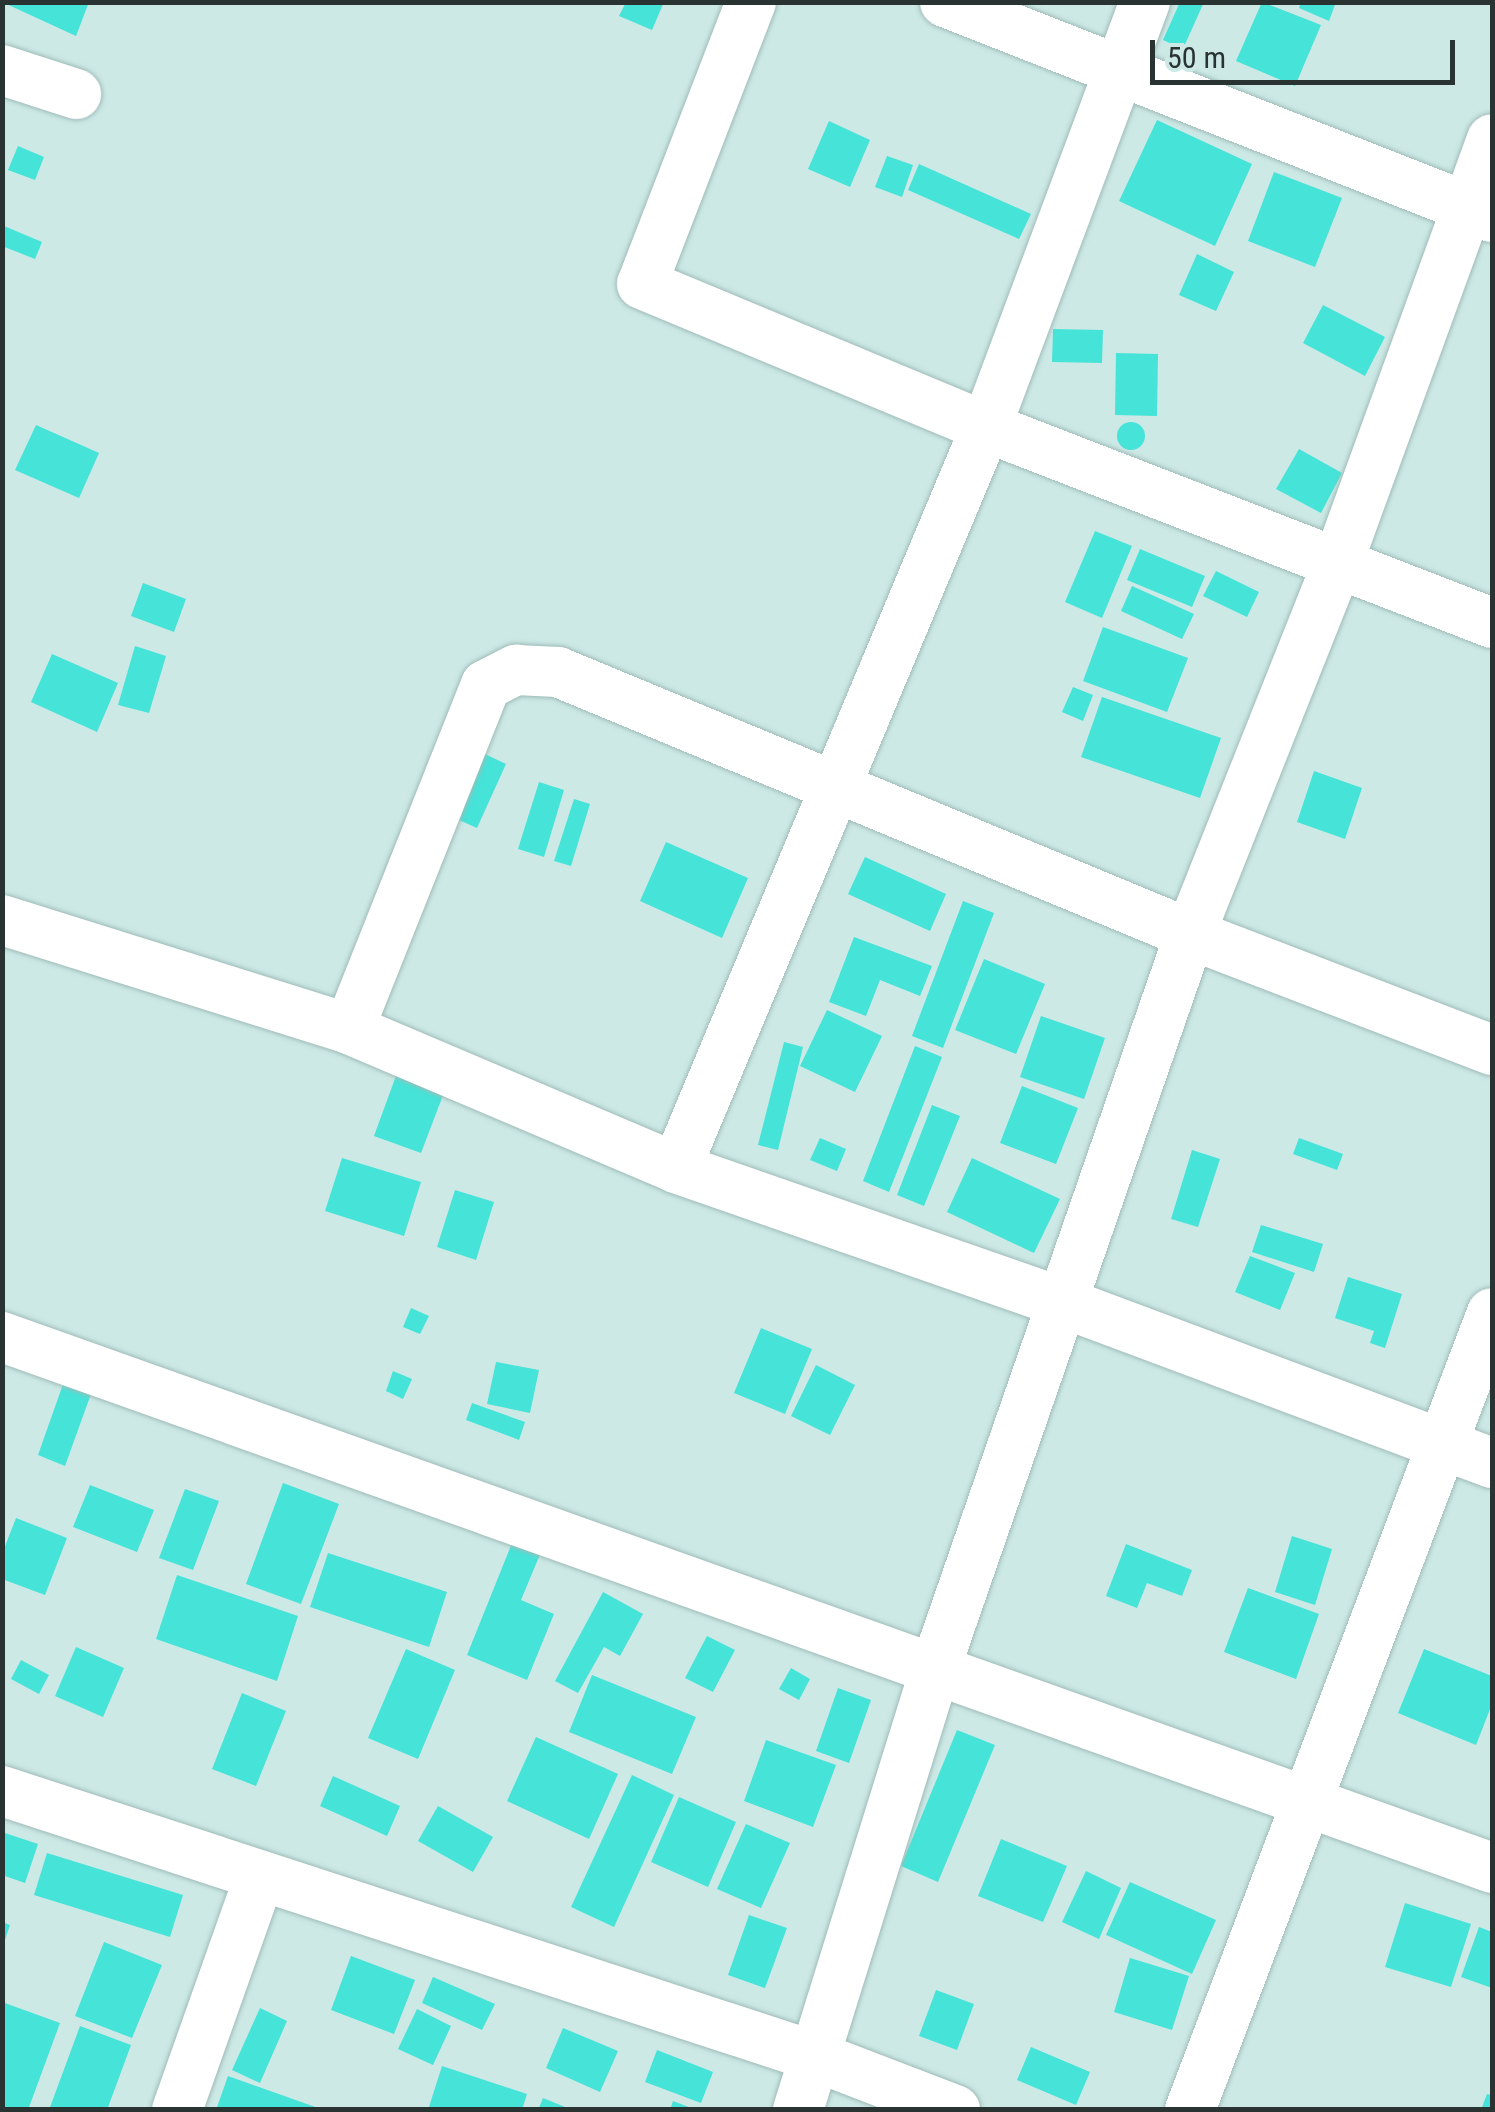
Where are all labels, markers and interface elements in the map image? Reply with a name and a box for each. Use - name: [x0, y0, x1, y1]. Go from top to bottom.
- scale bar: [1155, 20, 1460, 82]
- text: 50 m: [1167, 40, 1226, 75]

